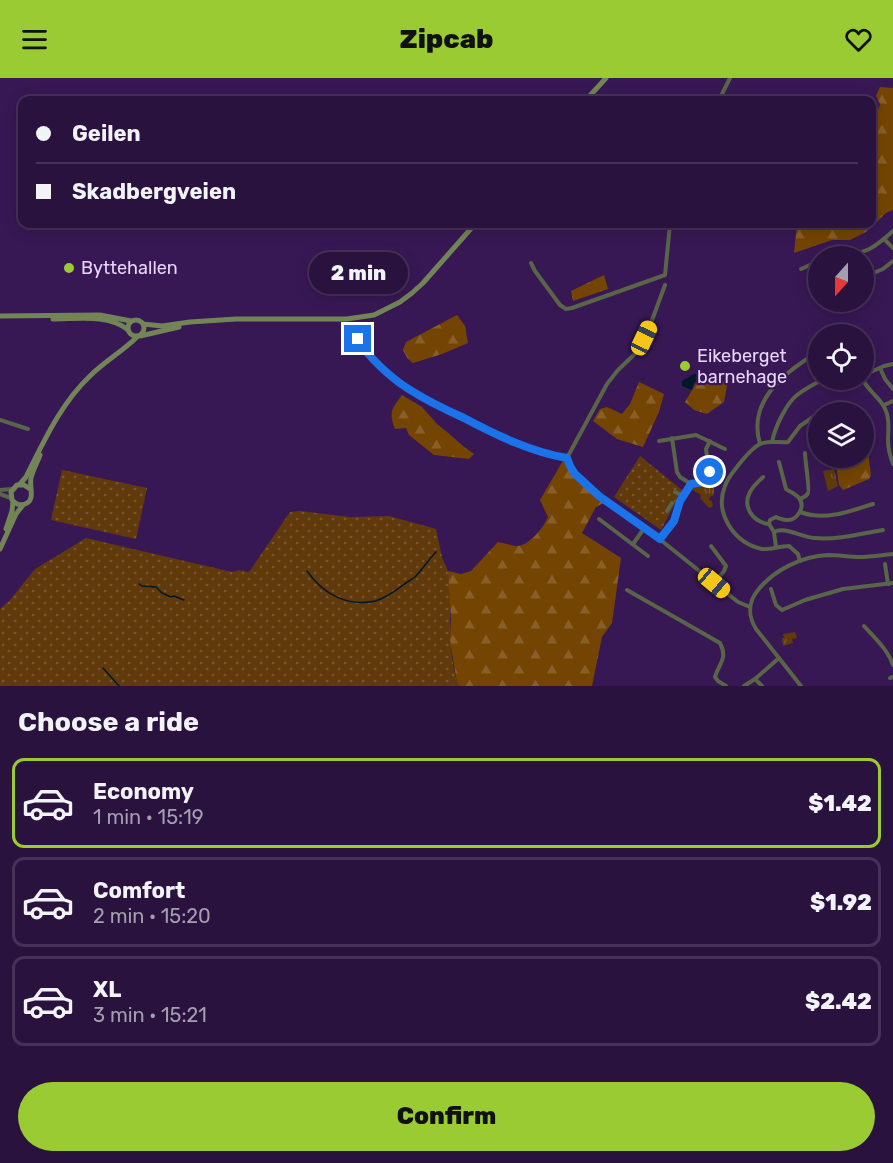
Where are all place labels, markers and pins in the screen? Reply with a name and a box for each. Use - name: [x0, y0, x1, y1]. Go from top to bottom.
- place label: Byttehallen: [81, 257, 178, 279]
- marker: Byttehallen: [62, 261, 76, 275]
- place label: Eikeberget barnehage: [697, 345, 787, 388]
- marker: Eikeberget barnehage: [678, 359, 692, 373]

